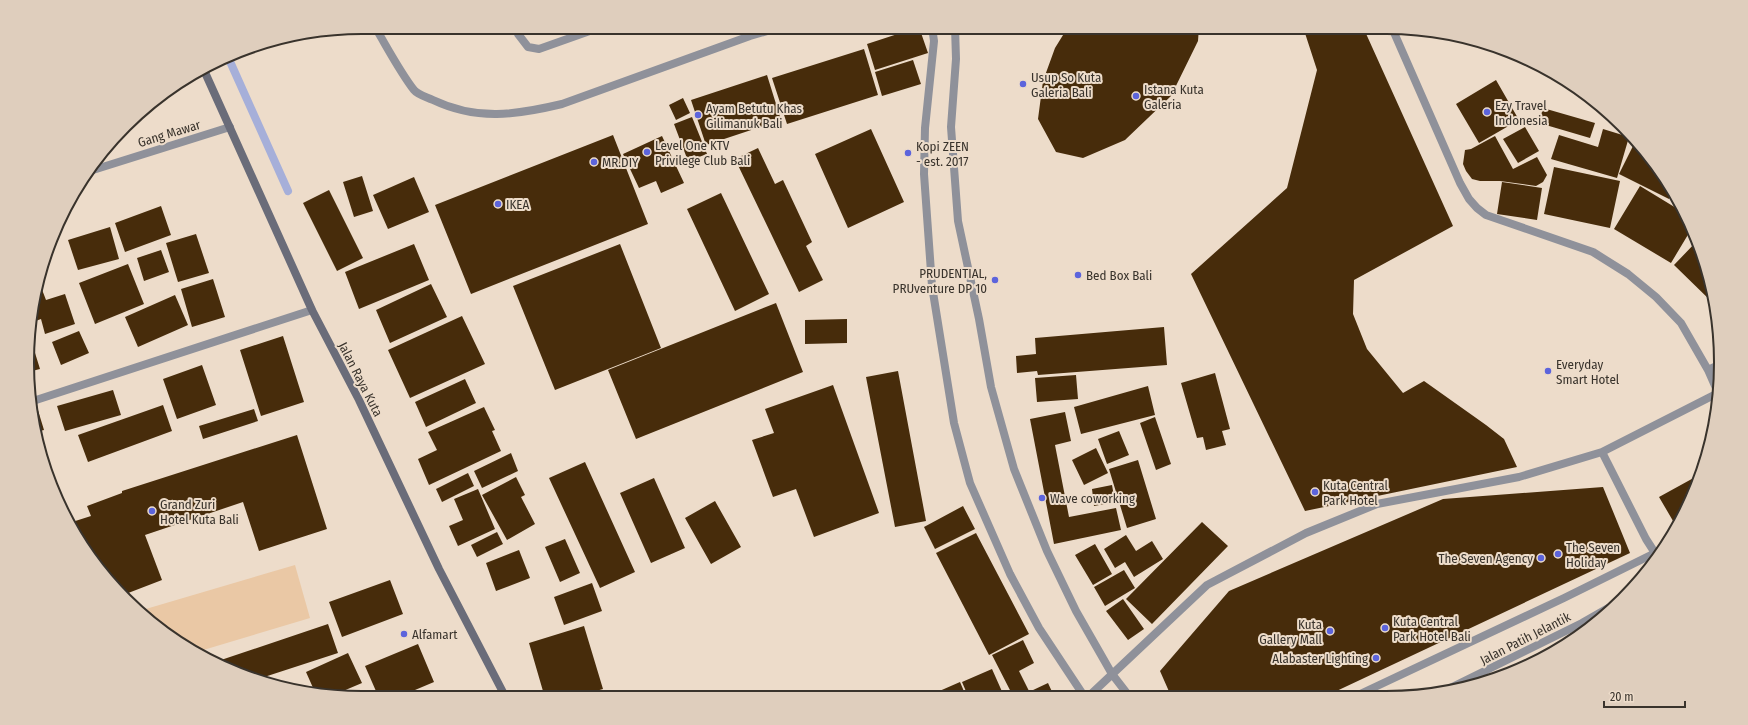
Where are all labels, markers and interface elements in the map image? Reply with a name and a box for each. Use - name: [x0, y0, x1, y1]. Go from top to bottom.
- place label: Usup So Kuta Galeria Bali: [1031, 70, 1101, 100]
- marker: Usup So Kuta Galeria Bali: [1018, 79, 1028, 89]
- place label: Istana Kuta Galeria: [1144, 82, 1204, 112]
- marker: Istana Kuta Galeria: [1131, 91, 1141, 101]
- place label: Ezy Travel Indonesia: [1495, 98, 1548, 128]
- place label: Ayam Betutu Khas Gilimanuk Bali: [706, 101, 803, 131]
- marker: Ezy Travel Indonesia: [1482, 107, 1492, 117]
- marker: Ayam Betutu Khas Gilimanuk Bali: [693, 110, 703, 120]
- street label: Gang Mawar: [136, 117, 203, 150]
- place label: Level One KTV Privilege Club Bali: [655, 138, 750, 168]
- place label: Kopi ZEEN - est. 2017: [916, 139, 969, 169]
- marker: Level One KTV Privilege Club Bali: [642, 147, 652, 157]
- marker: Kopi ZEEN - est. 2017: [903, 148, 913, 158]
- place label: MR.DIY: [602, 155, 639, 170]
- marker: MR.DIY: [589, 157, 599, 167]
- place label: IKEA: [506, 197, 529, 212]
- marker: IKEA: [493, 199, 503, 209]
- place label: PRUDENTIAL, PRUventure DP 10: [893, 266, 987, 296]
- place label: Bed Box Bali: [1086, 268, 1152, 283]
- marker: Bed Box Bali: [1073, 270, 1083, 280]
- marker: PRUDENTIAL, PRUventure DP 10: [990, 275, 1000, 285]
- street label: Jalan Raya Kuta: [335, 339, 386, 419]
- place label: Everyday Smart Hotel: [1556, 357, 1620, 387]
- marker: Everyday Smart Hotel: [1543, 366, 1553, 376]
- place label: Kuta Central Park Hotel: [1323, 478, 1388, 508]
- marker: Kuta Central Park Hotel: [1310, 487, 1320, 497]
- place label: Wave coworking: [1050, 491, 1136, 506]
- marker: Wave coworking: [1037, 493, 1047, 503]
- place label: Grand Zuri Hotel Kuta Bali: [160, 497, 239, 527]
- marker: Grand Zuri Hotel Kuta Bali: [147, 506, 157, 516]
- place label: The Seven Holiday: [1566, 540, 1620, 570]
- marker: The Seven Holiday: [1553, 549, 1563, 559]
- place label: The Seven Agency: [1438, 551, 1533, 566]
- marker: The Seven Agency: [1536, 553, 1546, 563]
- street label: Jalan Patih Jelantik: [1477, 609, 1574, 668]
- place label: Kuta Central Park Hotel Bali: [1393, 614, 1471, 644]
- place label: Kuta Gallery Mall: [1259, 617, 1323, 647]
- marker: Kuta Central Park Hotel Bali: [1380, 623, 1390, 633]
- marker: Kuta Gallery Mall: [1325, 626, 1335, 636]
- place label: Alfamart: [412, 627, 458, 642]
- marker: Alfamart: [399, 629, 409, 639]
- place label: Alabaster Lighting: [1272, 651, 1369, 666]
- marker: Alabaster Lighting: [1371, 653, 1381, 663]
- scale bar: [1604, 683, 1685, 709]
- text: 20 m: [1610, 690, 1634, 704]

